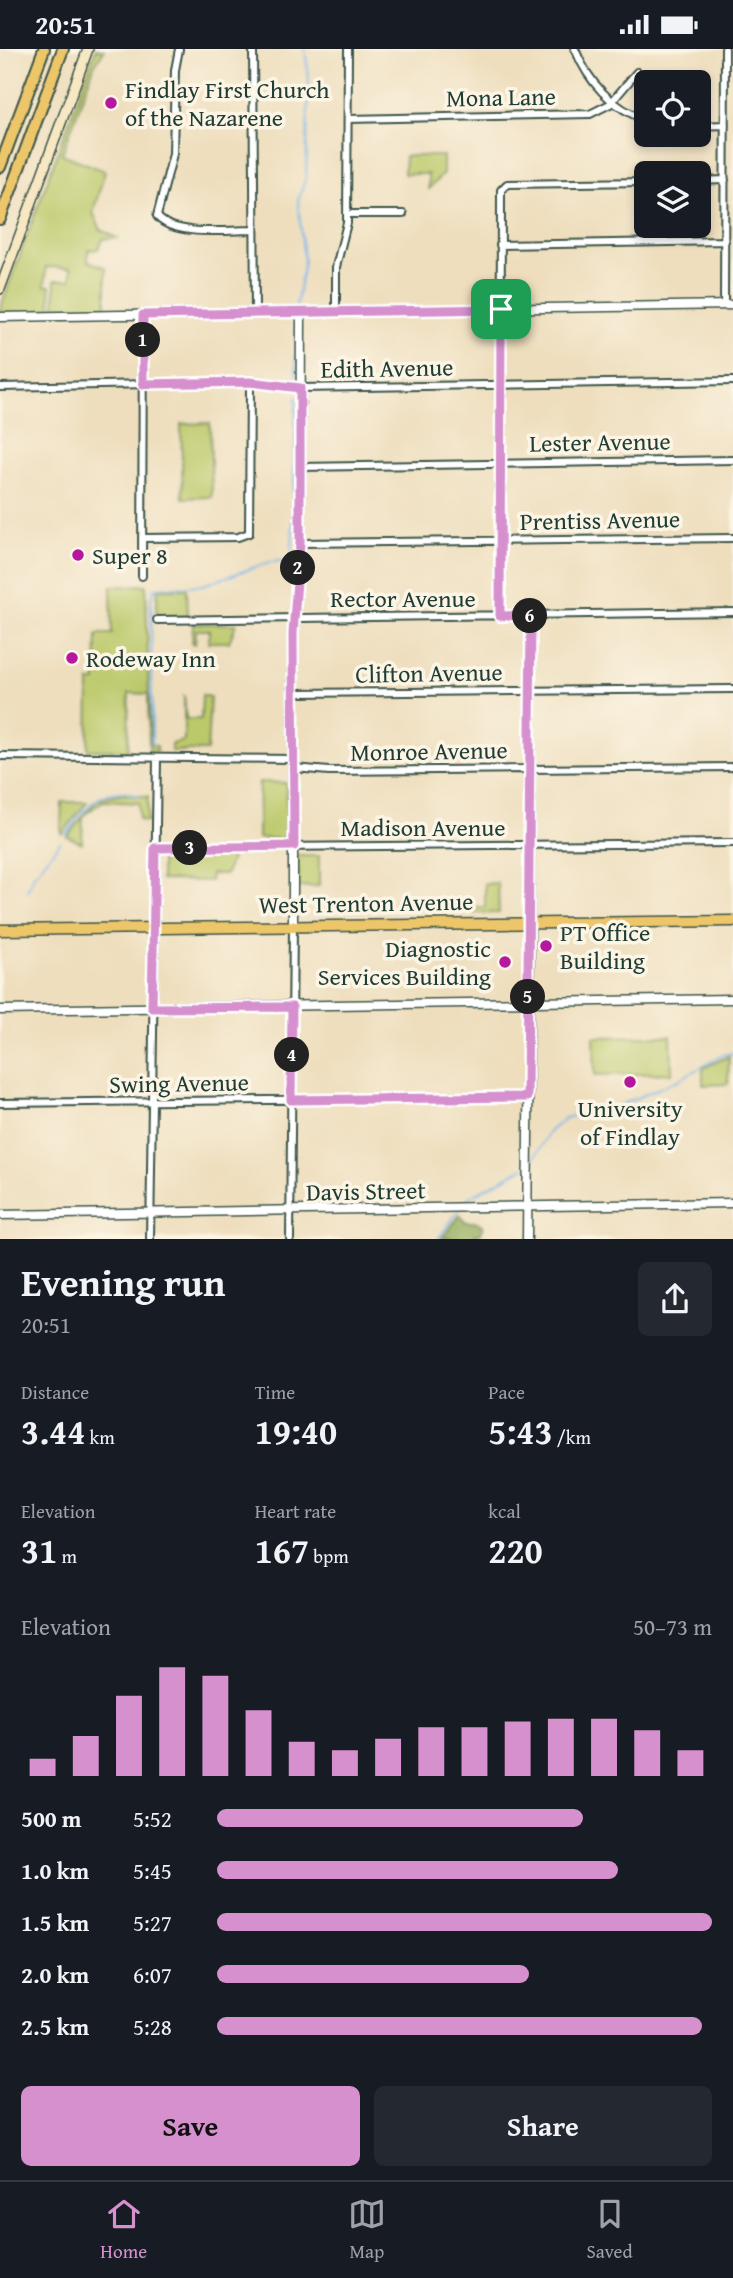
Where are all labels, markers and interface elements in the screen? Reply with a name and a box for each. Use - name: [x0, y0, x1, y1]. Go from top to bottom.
- text: 20:51: [35, 5, 96, 44]
- map controls: [634, 70, 711, 238]
- button: locate: [634, 70, 711, 147]
- place label: Findlay First Church of the Nazarene: [125, 72, 330, 135]
- street label: Mona Lane: [446, 79, 556, 115]
- marker: Findlay First Church of the Nazarene: [103, 95, 119, 111]
- button: layers: [634, 161, 711, 238]
- pin: [471, 279, 531, 339]
- icon: arrive: [482, 290, 520, 328]
- pin: 1: [125, 323, 160, 357]
- text: 1: [138, 325, 147, 353]
- street label: Edith Avenue: [320, 349, 454, 387]
- street label: Lester Avenue: [529, 423, 671, 461]
- street label: Prentiss Avenue: [519, 501, 681, 539]
- place label: Super 8: [92, 538, 168, 573]
- marker: Super 8: [70, 547, 86, 563]
- pin: 2: [280, 551, 316, 585]
- text: 2: [293, 553, 302, 581]
- street label: Rector Avenue: [330, 581, 476, 616]
- pin: 6: [512, 599, 548, 633]
- text: 6: [525, 601, 534, 629]
- place label: Rodeway Inn: [86, 641, 216, 676]
- marker: Rodeway Inn: [64, 650, 80, 666]
- street label: Clifton Avenue: [355, 654, 503, 692]
- street label: Monroe Avenue: [350, 732, 508, 770]
- street label: Madison Avenue: [341, 810, 505, 845]
- pin: 3: [172, 831, 208, 865]
- text: 3: [185, 833, 194, 861]
- street label: West Trenton Avenue: [258, 884, 474, 922]
- place label: PT Office Building: [560, 915, 650, 978]
- place label: Diagnostic Services Building: [318, 931, 491, 994]
- marker: PT Office Building: [538, 938, 554, 954]
- marker: Diagnostic Services Building: [497, 954, 513, 970]
- pin: 5: [510, 979, 546, 1014]
- text: 5: [523, 982, 532, 1010]
- pin: 4: [274, 1037, 310, 1073]
- text: 4: [287, 1040, 296, 1068]
- street label: Swing Avenue: [109, 1064, 249, 1102]
- marker: University of Findlay: [622, 1074, 638, 1090]
- place label: University of Findlay: [577, 1091, 683, 1154]
- street label: Davis Street: [306, 1172, 427, 1210]
- text: Evening run: [21, 1254, 225, 1310]
- button: share: [638, 1262, 712, 1336]
- text: 20:51: [21, 1308, 71, 1341]
- text: Distance: [21, 1378, 89, 1406]
- text: Time: [255, 1378, 295, 1406]
- text: Pace: [488, 1378, 525, 1406]
- text: 3.44: [21, 1406, 85, 1457]
- text: 19:40: [255, 1406, 337, 1457]
- text: 5:43: [488, 1406, 553, 1457]
- text: km: [85, 1423, 115, 1451]
- text: /km: [553, 1423, 591, 1451]
- text: Elevation: [21, 1497, 95, 1525]
- text: Heart rate: [255, 1497, 336, 1525]
- text: kcal: [488, 1497, 521, 1525]
- text: 31: [21, 1525, 57, 1576]
- text: 167: [255, 1525, 309, 1576]
- text: 220: [488, 1525, 543, 1576]
- text: m: [57, 1542, 77, 1570]
- text: bpm: [309, 1542, 349, 1570]
- text: Elevation: [21, 1610, 111, 1643]
- text: 50–73 m: [633, 1610, 712, 1643]
- text: 500 m: [21, 1802, 82, 1835]
- text: 5:52: [133, 1802, 172, 1835]
- text: 1.0 km: [21, 1854, 89, 1887]
- text: 5:45: [133, 1854, 172, 1887]
- text: 1.5 km: [21, 1906, 89, 1939]
- text: 5:27: [133, 1906, 172, 1939]
- text: 2.0 km: [21, 1958, 89, 1991]
- text: 6:07: [133, 1958, 172, 1991]
- text: 2.5 km: [21, 2010, 89, 2043]
- text: 5:28: [133, 2010, 172, 2043]
- button: Save: [21, 2086, 360, 2166]
- button: Share: [374, 2086, 712, 2166]
- tab: Home: [100, 2195, 147, 2265]
- tab: Map: [348, 2195, 386, 2265]
- tab: Saved: [587, 2195, 633, 2265]

